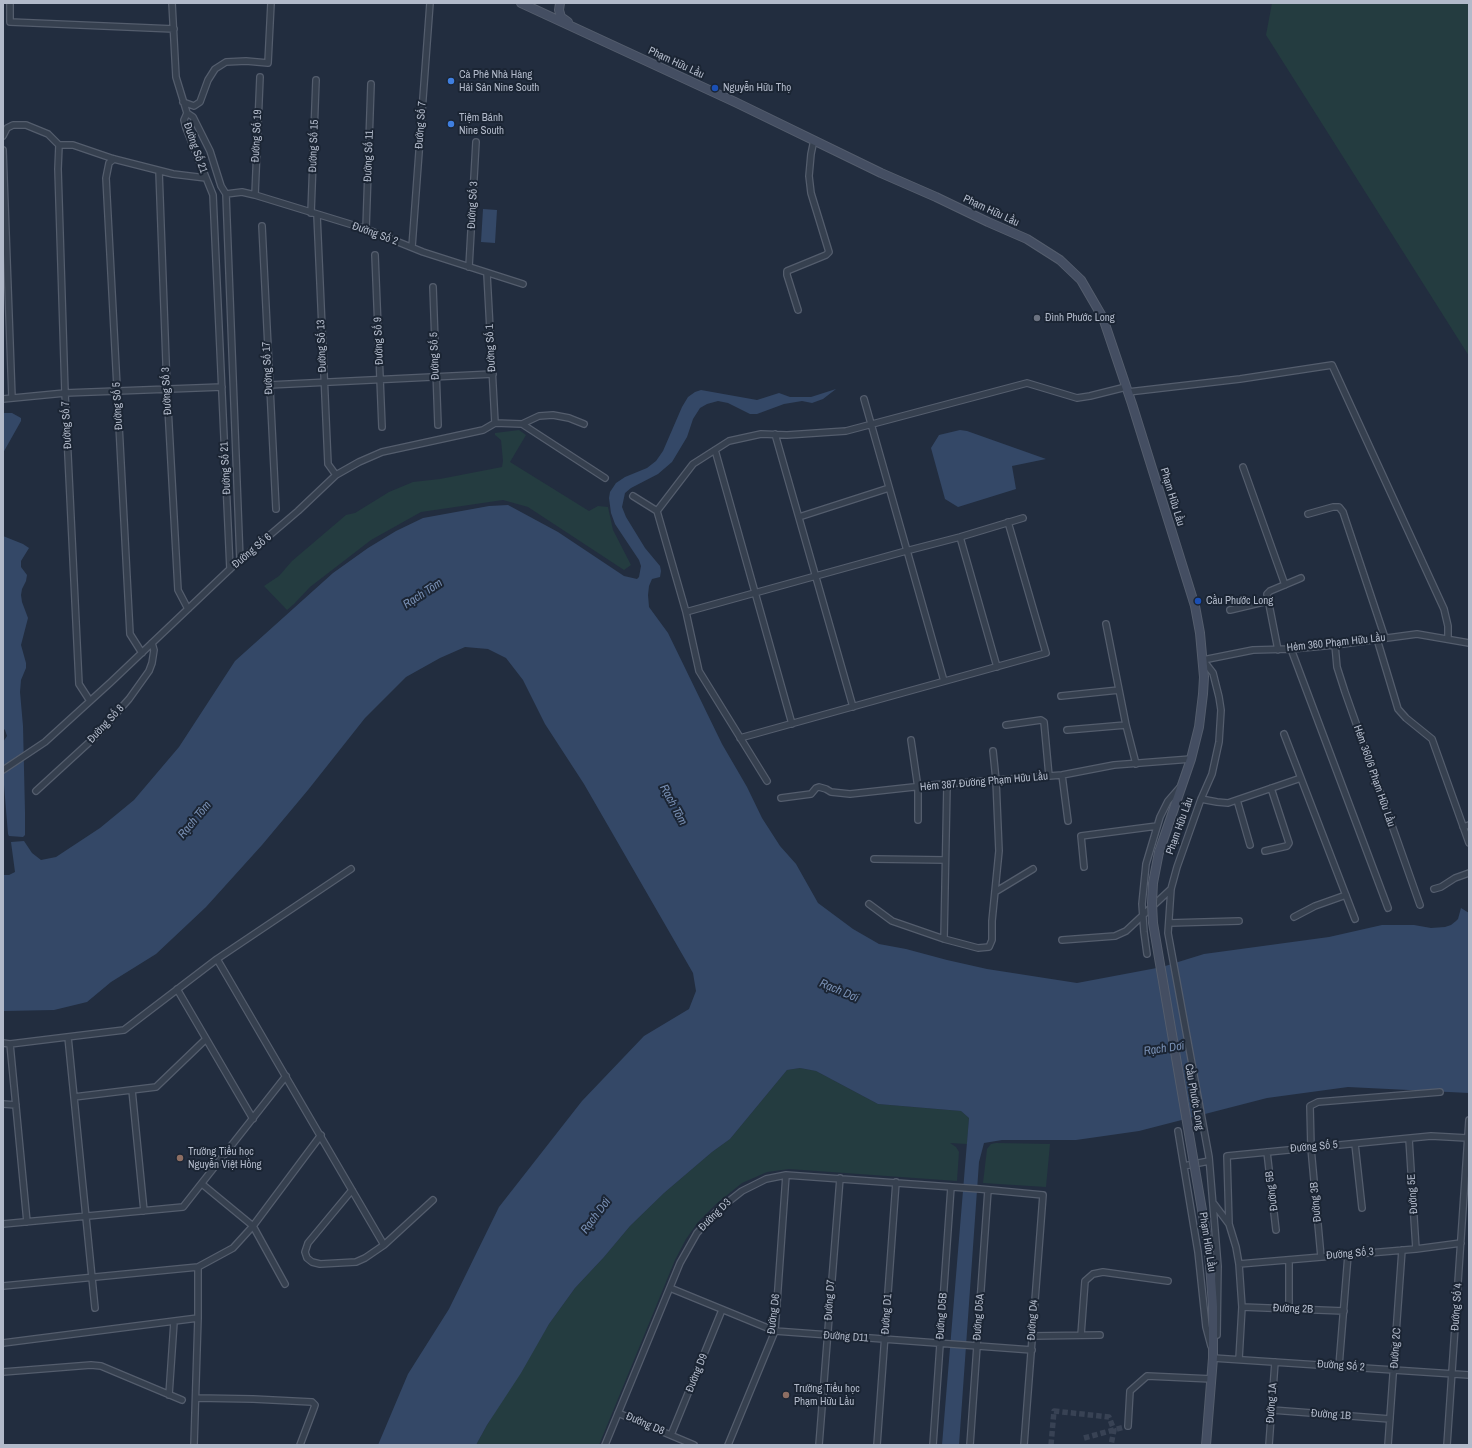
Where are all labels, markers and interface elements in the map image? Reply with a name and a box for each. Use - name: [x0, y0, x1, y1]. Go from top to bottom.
- street label: Phạm Hữu Lầu: [646, 44, 706, 82]
- place label: Cà Phê Nhà Hàng Hải Sản Nine South: [459, 68, 539, 94]
- marker: Cà Phê Nhà Hàng Hải Sản Nine South: [446, 76, 456, 86]
- place label: Nguyễn Hữu Thọ: [723, 81, 791, 95]
- marker: Nguyễn Hữu Thọ: [710, 83, 720, 93]
- street label: Đường Số 7: [413, 101, 429, 149]
- street label: Đường Số 19: [249, 109, 265, 163]
- place label: Tiệm Bánh Nine South: [459, 111, 504, 137]
- street label: Đường Số 15: [306, 119, 322, 173]
- marker: Tiệm Bánh Nine South: [446, 119, 456, 129]
- street label: Đường Số 21: [180, 121, 210, 175]
- street label: Đường Số 11: [361, 130, 377, 182]
- street label: Đường Số 3: [465, 181, 481, 229]
- street label: Phạm Hữu Lầu: [961, 192, 1021, 230]
- street label: Đường Số 2: [350, 220, 400, 248]
- place label: Đình Phước Long: [1045, 311, 1115, 325]
- marker: Đình Phước Long: [1032, 313, 1042, 323]
- street label: Đường Số 9: [372, 317, 386, 365]
- street label: Đường Số 13: [314, 319, 330, 373]
- street label: Đường Số 1: [483, 324, 499, 372]
- street label: Đường Số 5: [428, 332, 442, 380]
- street label: Đường Số 17: [260, 341, 276, 395]
- street label: Đường Số 3: [159, 367, 175, 415]
- street label: Đường Số 5: [110, 382, 126, 430]
- street label: Đường Số 7: [59, 401, 75, 449]
- street label: Đường Số 21: [218, 441, 234, 495]
- street label: Phạm Hữu Lầu: [1157, 466, 1187, 528]
- street label: Đường Số 6: [230, 531, 274, 571]
- water label: Rạch Tôm: [401, 576, 445, 612]
- place label: Cầu Phước Long: [1206, 594, 1273, 608]
- marker: Cầu Phước Long: [1193, 596, 1203, 606]
- street label: Hẻm 360 Phạm Hữu Lầu: [1286, 631, 1386, 655]
- street label: Đường Số 8: [85, 702, 127, 746]
- street label: Hẻm 360/6 Phạm Hữu Lầu: [1350, 723, 1398, 829]
- street label: Hẻm 387 Đường Phạm Hữu Lầu: [919, 770, 1049, 794]
- water label: Rạch Tôm: [656, 782, 690, 828]
- street label: Phạm Hữu Lầu: [1164, 795, 1196, 857]
- water label: Rạch Tôm: [175, 798, 215, 842]
- water label: Rạch Dơi: [817, 976, 861, 1006]
- water label: Rạch Dơi: [1143, 1039, 1185, 1059]
- street label: Cầu Phước Long: [1182, 1063, 1206, 1131]
- street label: Đường Số 5: [1290, 1138, 1338, 1156]
- place label: Trường Tiểu học Nguyễn Việt Hồng: [188, 1145, 262, 1171]
- marker: Trường Tiểu học Nguyễn Việt Hồng: [175, 1153, 185, 1163]
- street label: Đường 5B: [1263, 1170, 1281, 1212]
- street label: Đường 5E: [1405, 1174, 1421, 1214]
- street label: Đường 3B: [1308, 1181, 1324, 1223]
- water label: Rạch Dơi: [578, 1195, 614, 1237]
- street label: Đường D3: [696, 1196, 734, 1234]
- street label: Phạm Hữu Lầu: [1196, 1211, 1218, 1273]
- street label: Đường Số 3: [1326, 1245, 1374, 1263]
- street label: Đường D7: [822, 1279, 838, 1321]
- street label: Đường Số 4: [1449, 1283, 1465, 1331]
- street label: Đường D5B: [934, 1292, 950, 1340]
- street label: Đường D6: [765, 1293, 783, 1335]
- street label: Đường D1: [879, 1293, 895, 1335]
- street label: Đường D5A: [971, 1293, 987, 1341]
- street label: Đường D4: [1025, 1299, 1041, 1341]
- street label: Đường 2B: [1273, 1302, 1313, 1316]
- street label: Đường 2C: [1388, 1327, 1404, 1369]
- street label: Đường D11: [823, 1329, 869, 1345]
- street label: Đường D9: [683, 1352, 711, 1394]
- street label: Đường Số 2: [1317, 1358, 1365, 1374]
- place label: Trường Tiểu học Phạm Hữu Lầu: [794, 1382, 860, 1408]
- street label: Đường 1A: [1264, 1383, 1280, 1423]
- marker: Trường Tiểu học Phạm Hữu Lầu: [781, 1390, 791, 1400]
- street label: Đường 1B: [1311, 1407, 1351, 1423]
- street label: Đường D8: [624, 1410, 666, 1438]

